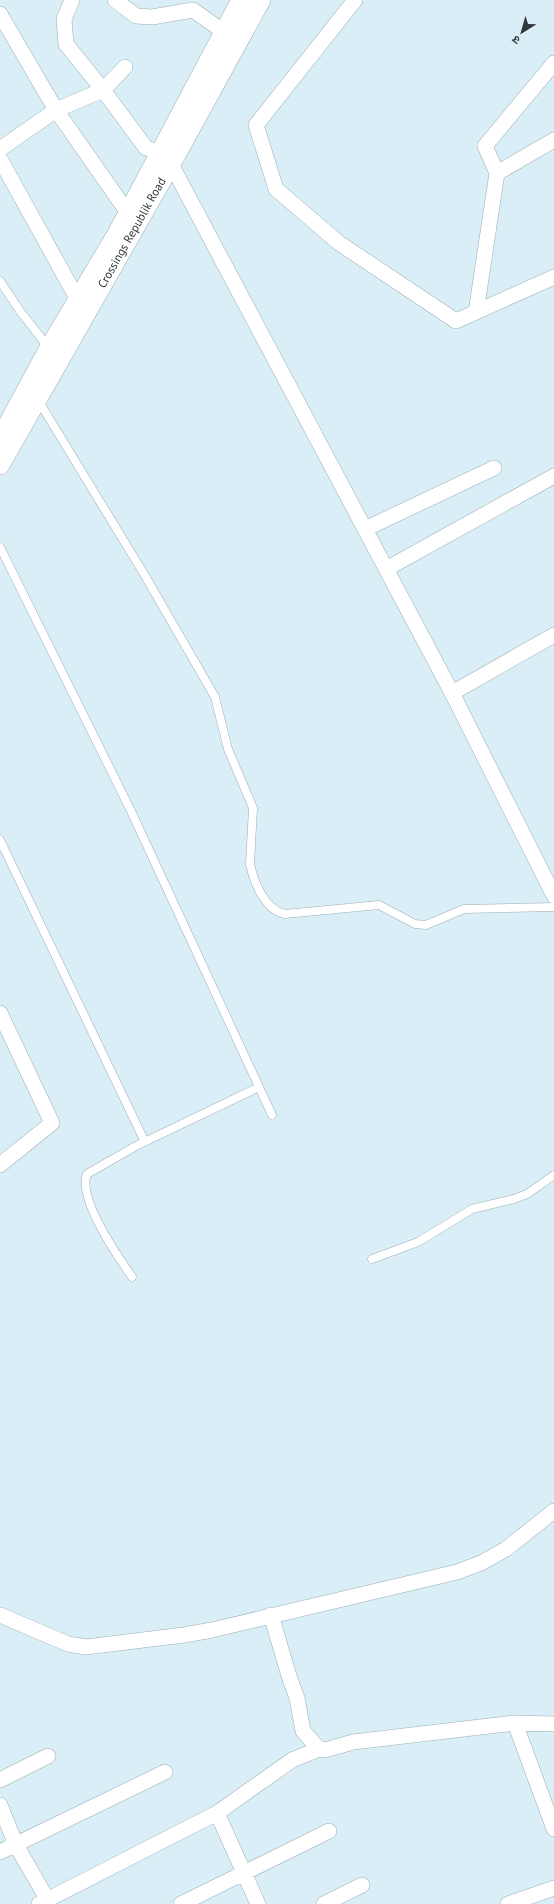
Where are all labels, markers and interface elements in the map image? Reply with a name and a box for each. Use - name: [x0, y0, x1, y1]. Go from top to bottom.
- north arrow: [502, 12, 542, 52]
- text: उ: [509, 32, 523, 48]
- street label: Crossings Republik Road: [94, 175, 169, 291]

